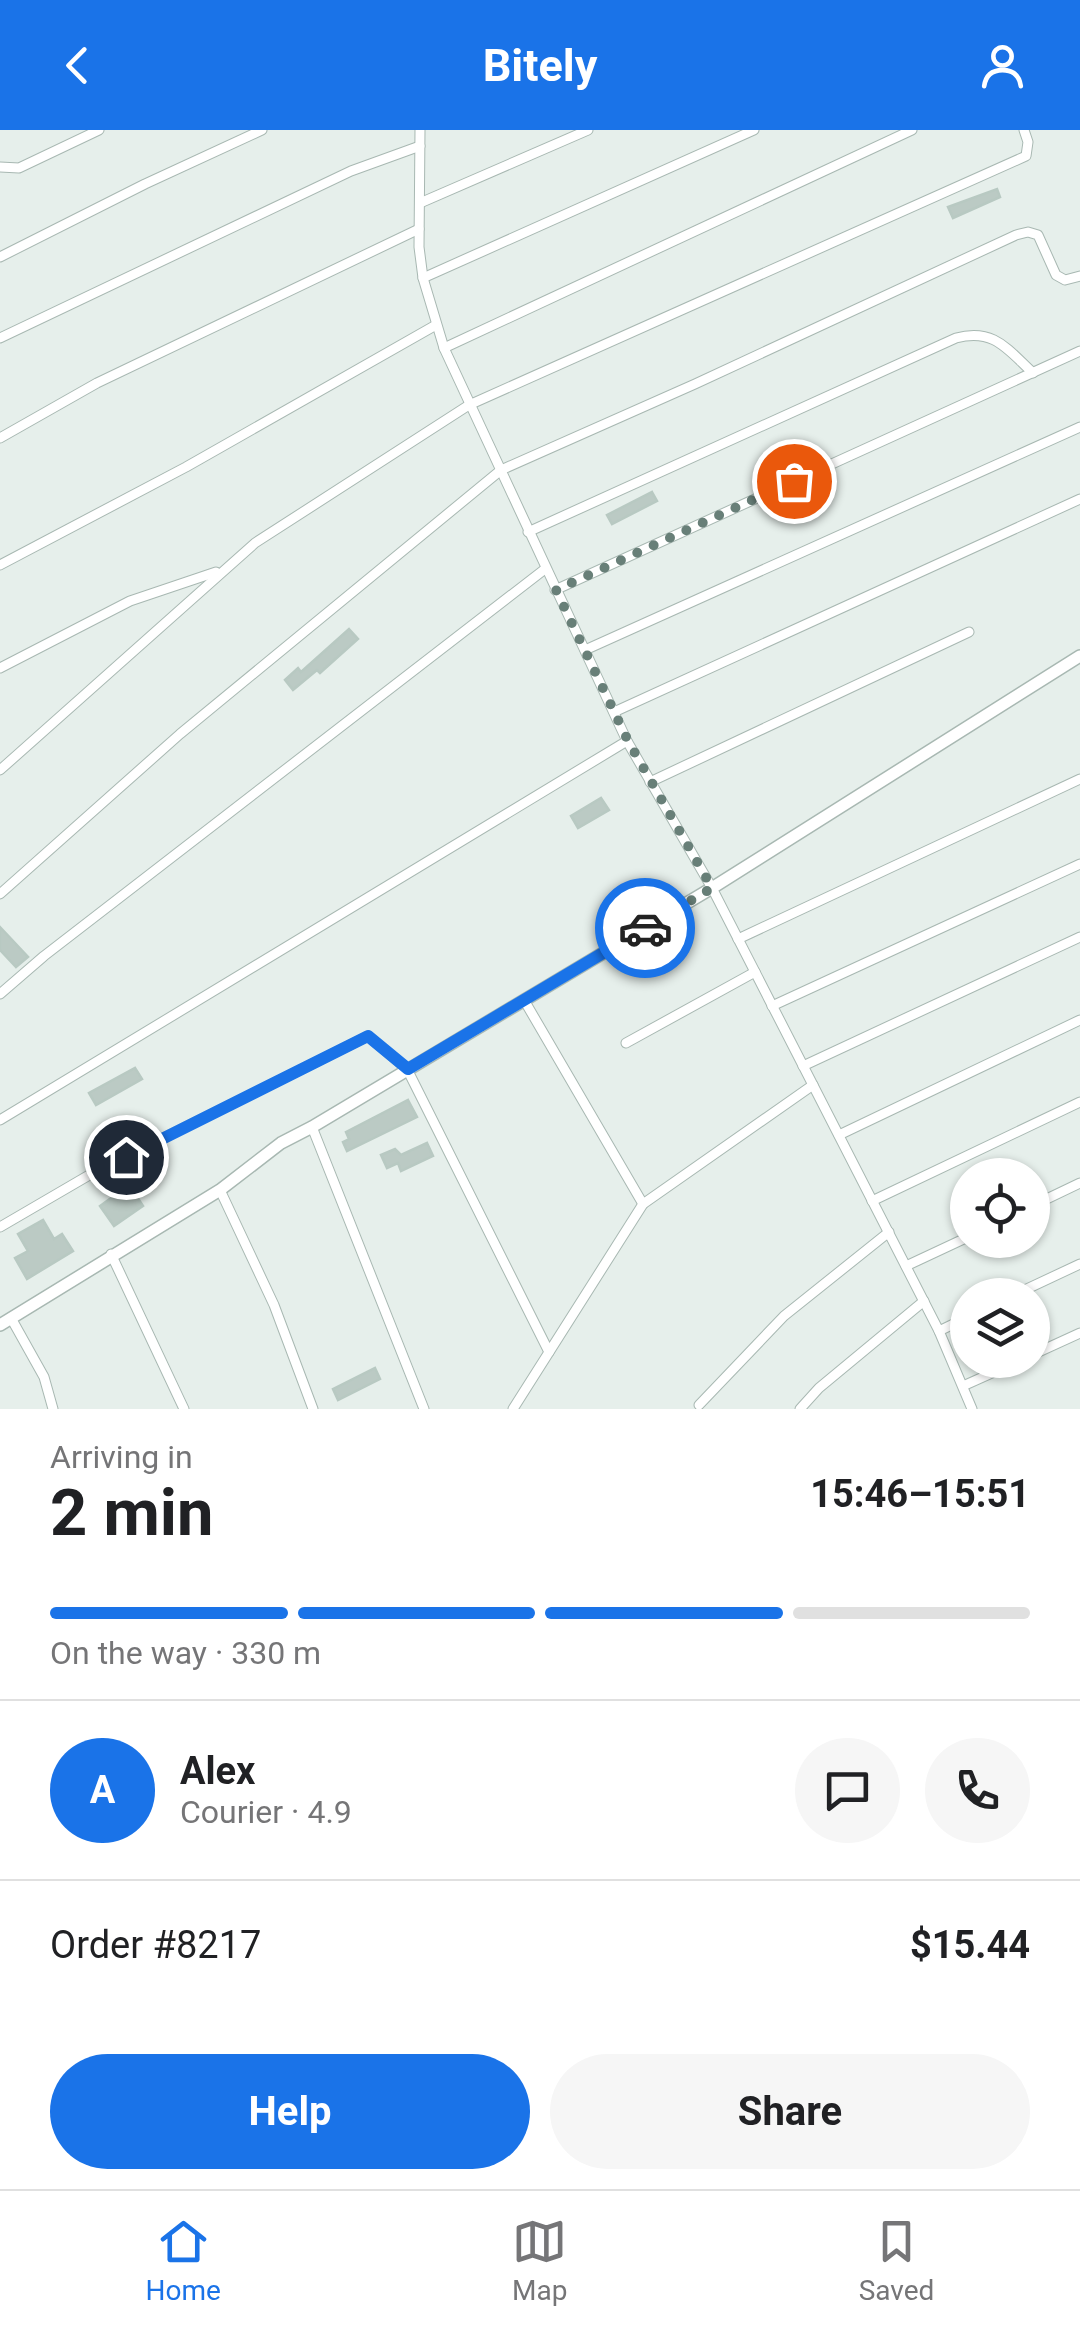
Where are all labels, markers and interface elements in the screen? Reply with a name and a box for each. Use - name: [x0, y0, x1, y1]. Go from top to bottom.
- icon: back: [50, 38, 105, 93]
- icon: person: [975, 38, 1030, 93]
- text: Bitely: [483, 39, 597, 92]
- pin: [752, 439, 837, 524]
- icon: bag: [767, 454, 822, 509]
- courier: [595, 878, 695, 978]
- icon: car: [618, 901, 673, 956]
- pin: [84, 1115, 169, 1200]
- icon: home: [99, 1130, 154, 1185]
- map controls: [950, 1158, 1050, 1378]
- button: locate: [950, 1158, 1050, 1258]
- button: layers: [950, 1278, 1050, 1378]
- text: Arriving in: [50, 1438, 193, 1476]
- text: 15:46–15:51: [810, 1472, 1030, 1516]
- text: 2 min: [50, 1475, 213, 1551]
- text: On the way · 330 m: [50, 1634, 321, 1672]
- button: chat: [795, 1738, 900, 1843]
- button: phone: [925, 1738, 1030, 1843]
- text: Alex: [180, 1749, 255, 1793]
- text: A: [90, 1768, 115, 1812]
- text: Courier · 4.9: [180, 1793, 352, 1831]
- text: Order #8217: [50, 1923, 261, 1967]
- text: $15.44: [910, 1923, 1030, 1967]
- button: Help: [50, 2054, 530, 2169]
- button: Share: [550, 2054, 1030, 2169]
- tab: Home: [146, 2214, 221, 2307]
- tab: Map: [512, 2214, 568, 2307]
- tab: Saved: [859, 2214, 934, 2307]

